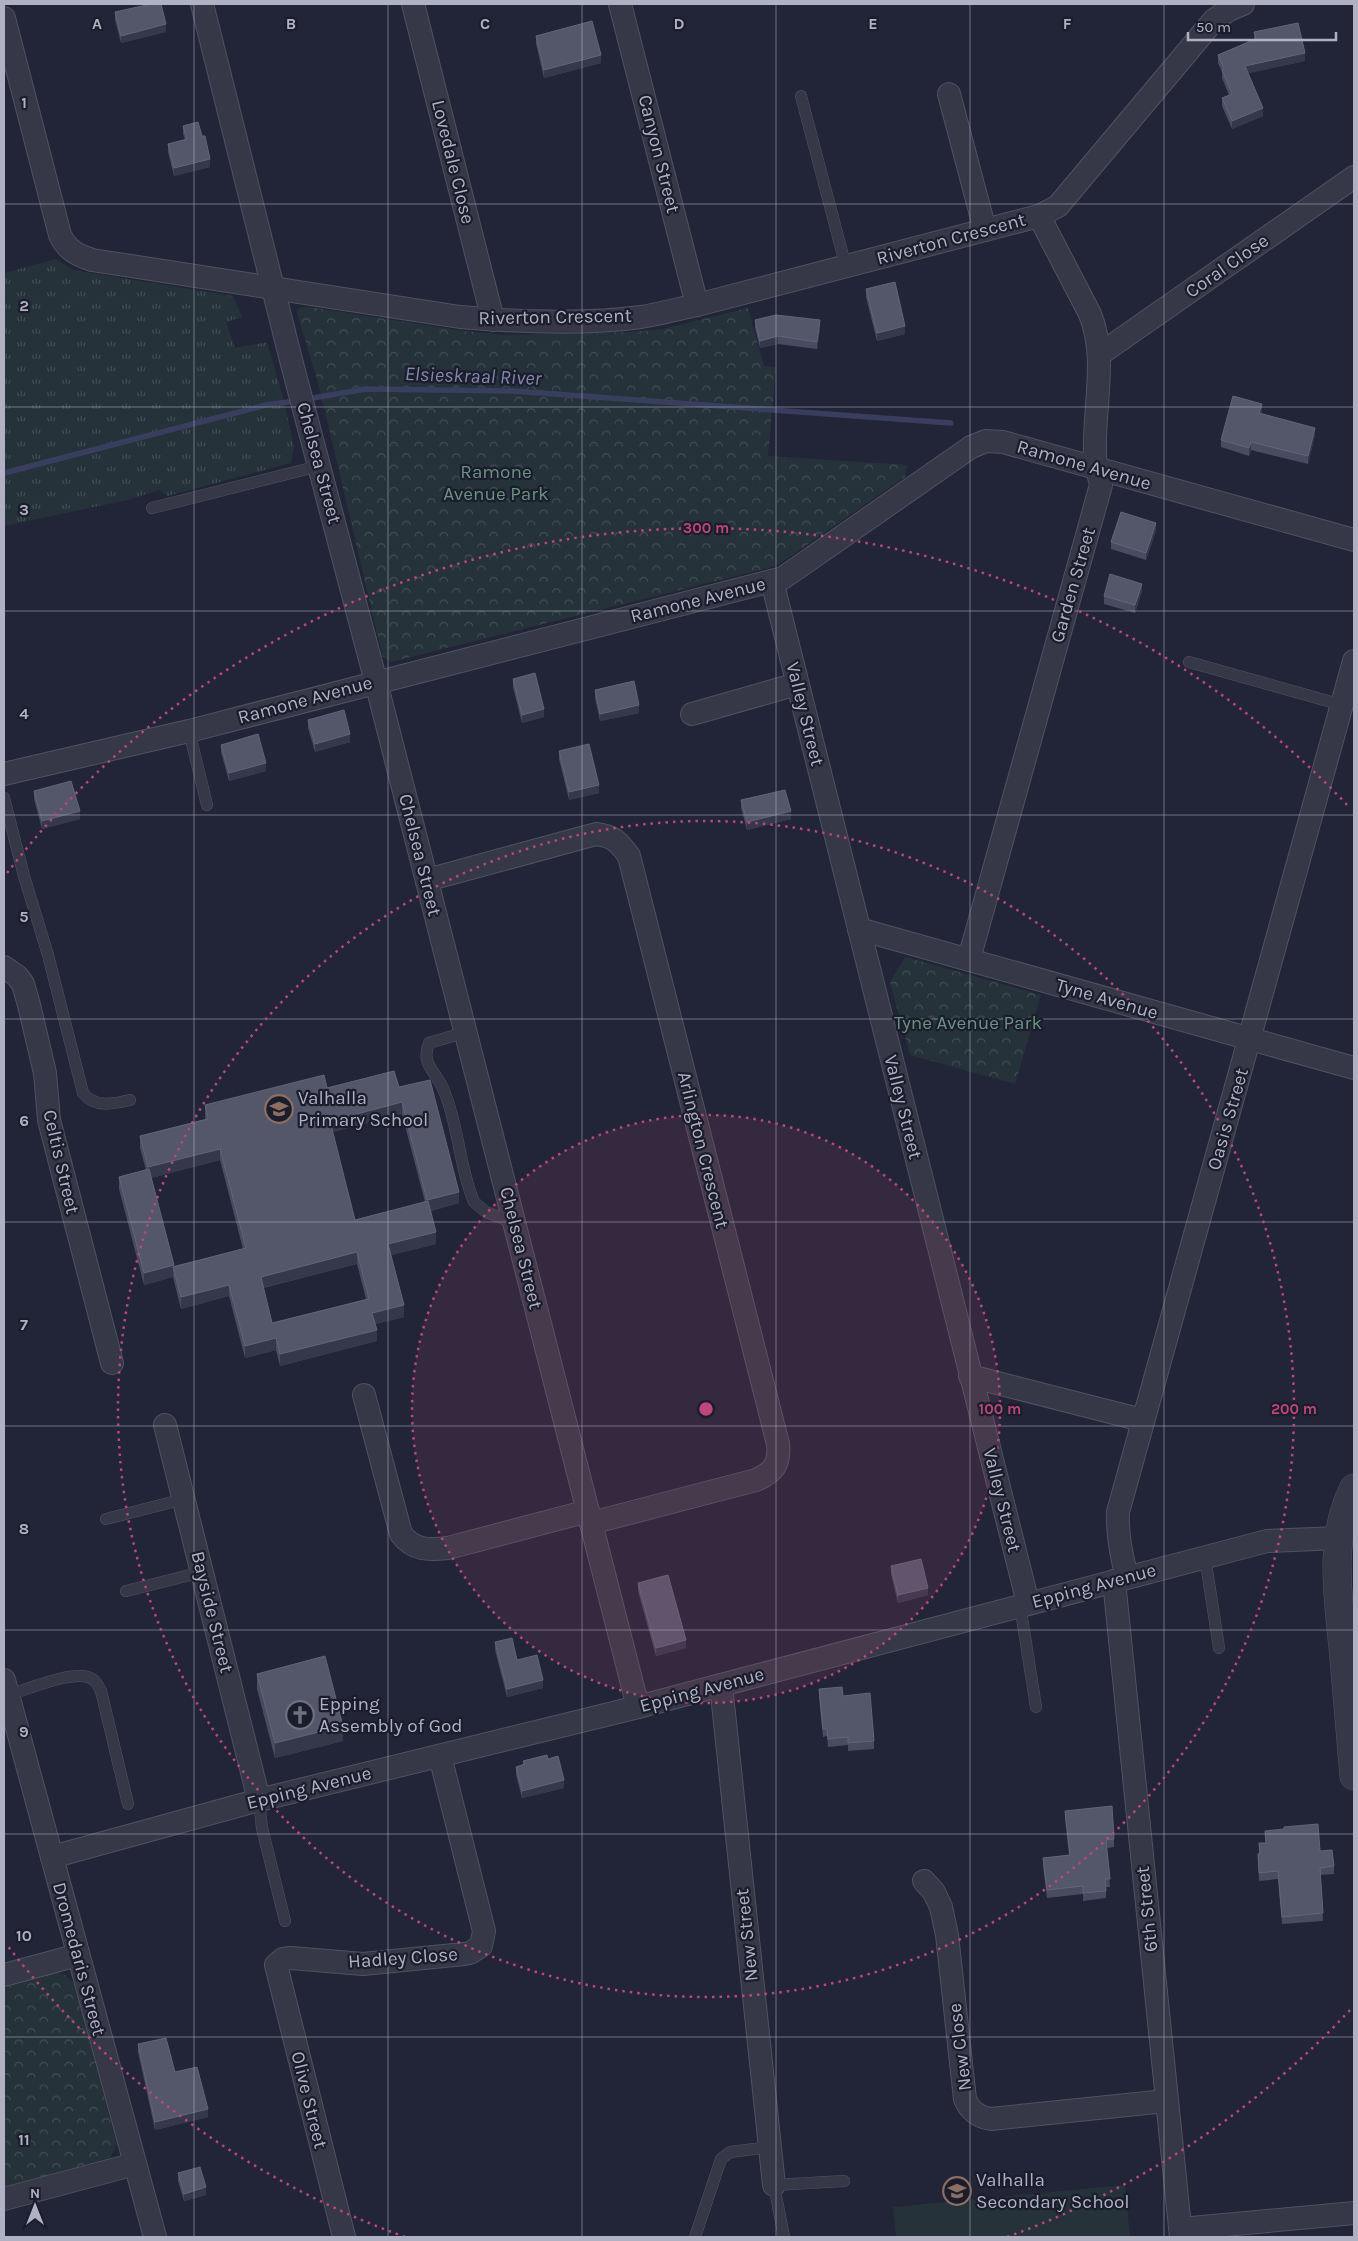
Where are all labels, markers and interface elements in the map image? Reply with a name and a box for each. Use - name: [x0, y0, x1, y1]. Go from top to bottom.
- scale bar: [1188, 10, 1336, 42]
- text: A: [92, 14, 102, 33]
- text: B: [286, 14, 296, 33]
- text: C: [480, 14, 490, 33]
- text: D: [674, 14, 685, 33]
- text: E: [868, 14, 878, 33]
- text: F: [1063, 14, 1072, 33]
- text: 50 m: [1196, 18, 1231, 36]
- text: 1: [21, 93, 27, 112]
- street label: Canyon Street: [634, 93, 684, 215]
- street label: Lovedale Close: [427, 98, 479, 226]
- street label: Riverton Crescent: [874, 209, 1028, 269]
- street label: Coral Close: [1181, 229, 1273, 303]
- text: 2: [19, 296, 29, 315]
- street label: Riverton Crescent: [478, 305, 632, 329]
- water label: Elsieskraal River: [404, 362, 543, 390]
- street label: Chelsea Street: [292, 400, 346, 526]
- street label: Ramone Avenue: [1014, 435, 1154, 495]
- park label: Ramone Avenue Park: [443, 461, 549, 505]
- text: 3: [19, 500, 29, 519]
- text: 300 m: [683, 519, 729, 537]
- street label: Garden Street: [1046, 525, 1100, 645]
- street label: Ramone Avenue: [628, 573, 768, 627]
- street label: Valley Street: [781, 660, 829, 768]
- street label: Ramone Avenue: [235, 671, 375, 729]
- text: 4: [19, 704, 29, 723]
- street label: Chelsea Street: [394, 792, 446, 918]
- text: 5: [19, 907, 29, 926]
- street label: Tyne Avenue: [1053, 974, 1161, 1024]
- park label: Tyne Avenue Park: [894, 1012, 1042, 1034]
- street label: Valley Street: [879, 1053, 927, 1161]
- street label: Oasis Street: [1203, 1065, 1253, 1173]
- street label: Arlington Crescent: [673, 1069, 733, 1231]
- place label: Valhalla Primary School: [298, 1087, 428, 1131]
- school or university icon: Valhalla Primary School: [264, 1094, 294, 1124]
- street label: Celtis Street: [38, 1108, 84, 1216]
- text: 6: [19, 1111, 29, 1130]
- street label: Chelsea Street: [495, 1185, 547, 1311]
- text: 7: [20, 1315, 28, 1334]
- centre of rings: [697, 1400, 715, 1418]
- text: 100 m: [979, 1400, 1021, 1418]
- text: 200 m: [1271, 1400, 1317, 1418]
- street label: Valley Street: [978, 1446, 1026, 1554]
- text: 8: [19, 1519, 29, 1538]
- street label: Bayside Street: [186, 1549, 238, 1675]
- street label: Epping Avenue: [1029, 1559, 1159, 1613]
- street label: Epping Avenue: [637, 1663, 767, 1717]
- place label: Epping Assembly of God: [319, 1693, 463, 1737]
- church icon: Epping Assembly of God: [285, 1700, 315, 1730]
- text: 9: [19, 1722, 29, 1741]
- street label: Epping Avenue: [244, 1762, 374, 1814]
- street label: 6th Street: [1132, 1865, 1162, 1953]
- street label: Dromedaris Street: [48, 1880, 110, 2038]
- street label: New Street: [731, 1888, 763, 1982]
- text: 10: [16, 1926, 32, 1945]
- street label: Hadley Close: [347, 1943, 459, 1973]
- street label: New Close: [944, 2002, 976, 2092]
- street label: Olive Street: [286, 2049, 332, 2151]
- text: 11: [18, 2130, 30, 2149]
- place label: Valhalla Secondary School: [976, 2169, 1130, 2213]
- school or university icon: Valhalla Secondary School: [942, 2176, 972, 2206]
- north arrow: [10, 2181, 60, 2231]
- text: N: [30, 2185, 40, 2202]

